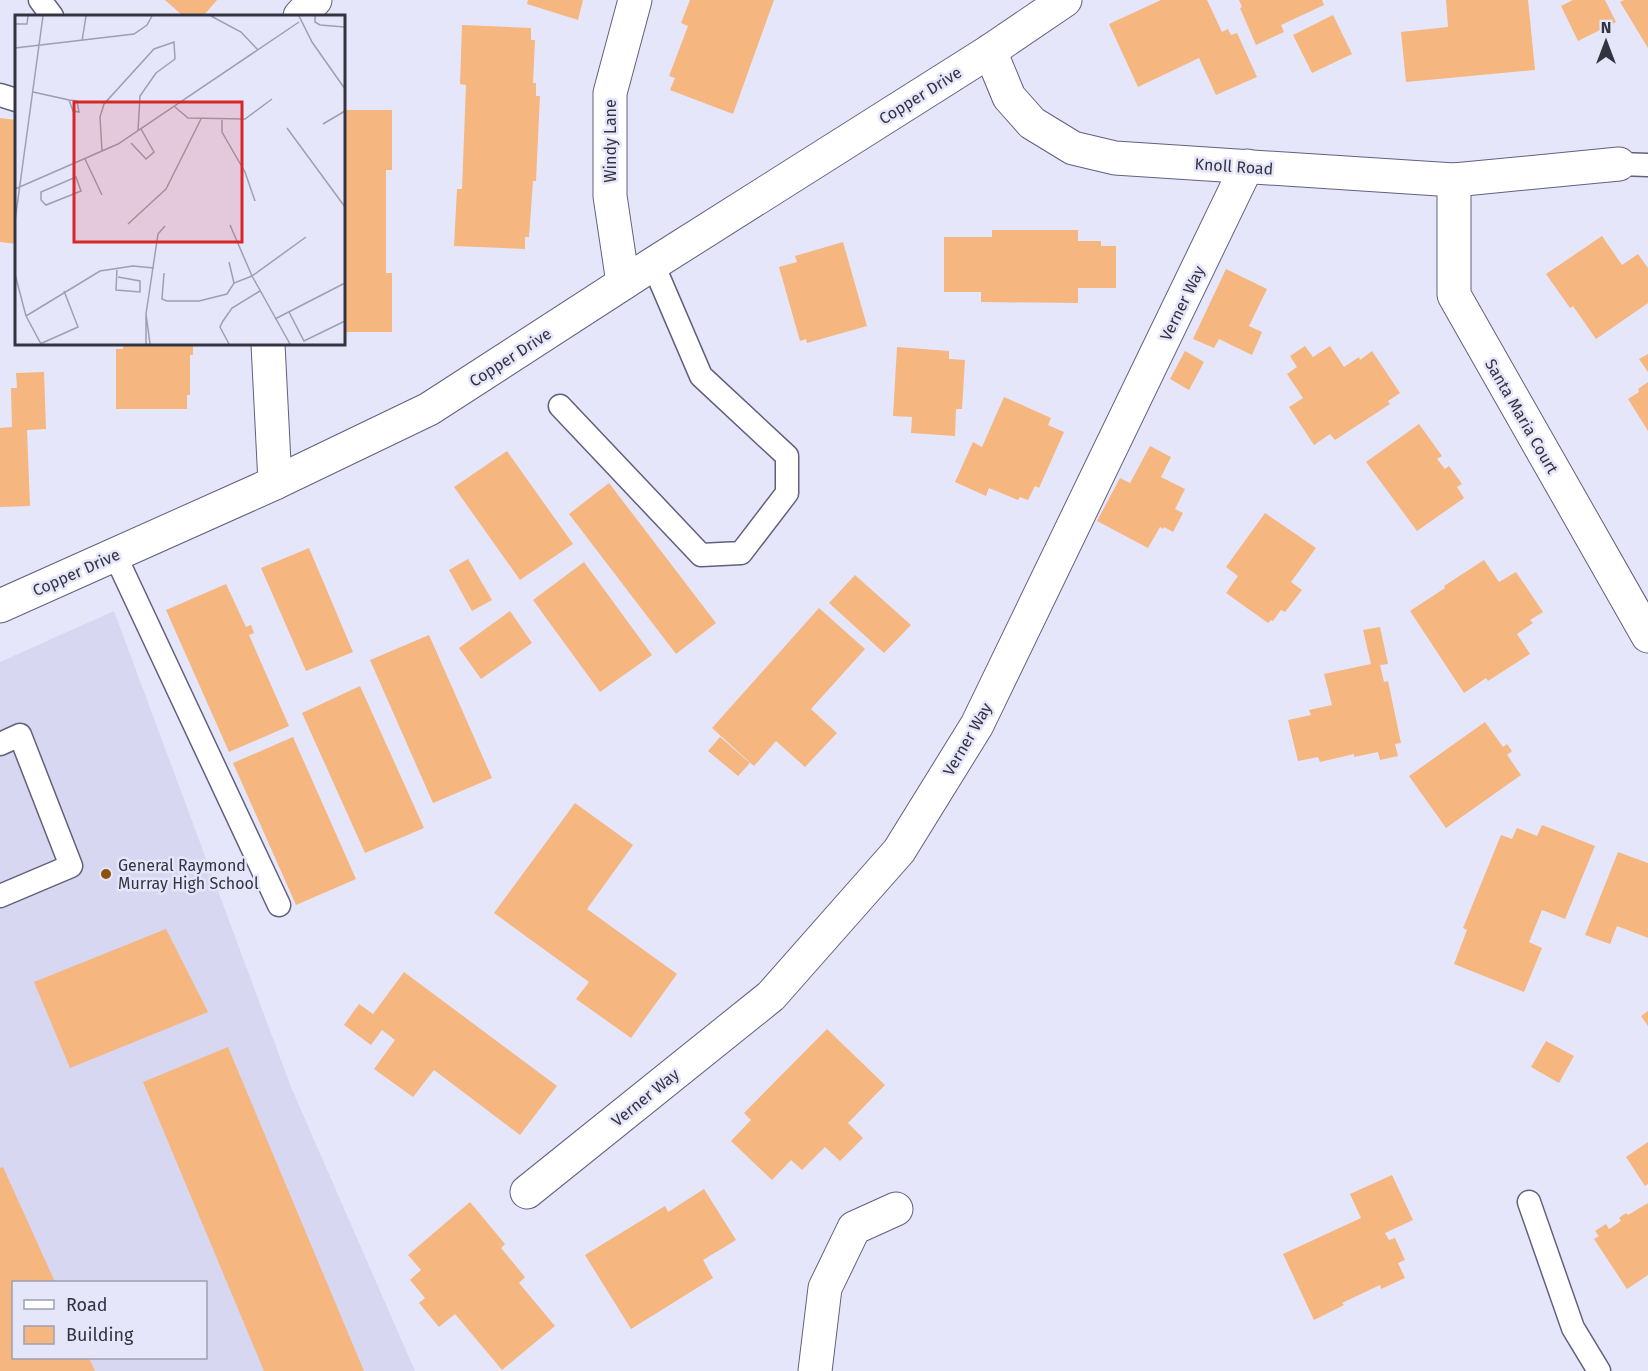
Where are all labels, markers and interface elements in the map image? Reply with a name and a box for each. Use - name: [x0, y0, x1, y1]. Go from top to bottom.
- north arrow: [1576, 12, 1636, 72]
- inset map: [15, 15, 345, 345]
- text: N: [1601, 18, 1611, 37]
- street label: Copper Drive: [876, 63, 965, 128]
- street label: Windy Lane: [601, 99, 620, 183]
- street label: Knoll Road: [1194, 154, 1274, 179]
- street label: Verner Way: [1156, 263, 1209, 344]
- street label: Copper Drive: [466, 324, 555, 391]
- street label: Santa Maria Court: [1481, 355, 1562, 477]
- street label: Copper Drive: [30, 545, 123, 600]
- street label: Verner Way: [939, 699, 996, 779]
- place label: General Raymond Murray High School: [118, 856, 259, 893]
- marker: General Raymond Murray High School: [99, 867, 113, 881]
- street label: Verner Way: [608, 1064, 683, 1130]
- legend: [12, 1281, 207, 1359]
- text: Road: [66, 1294, 108, 1316]
- text: Building: [66, 1324, 134, 1346]

